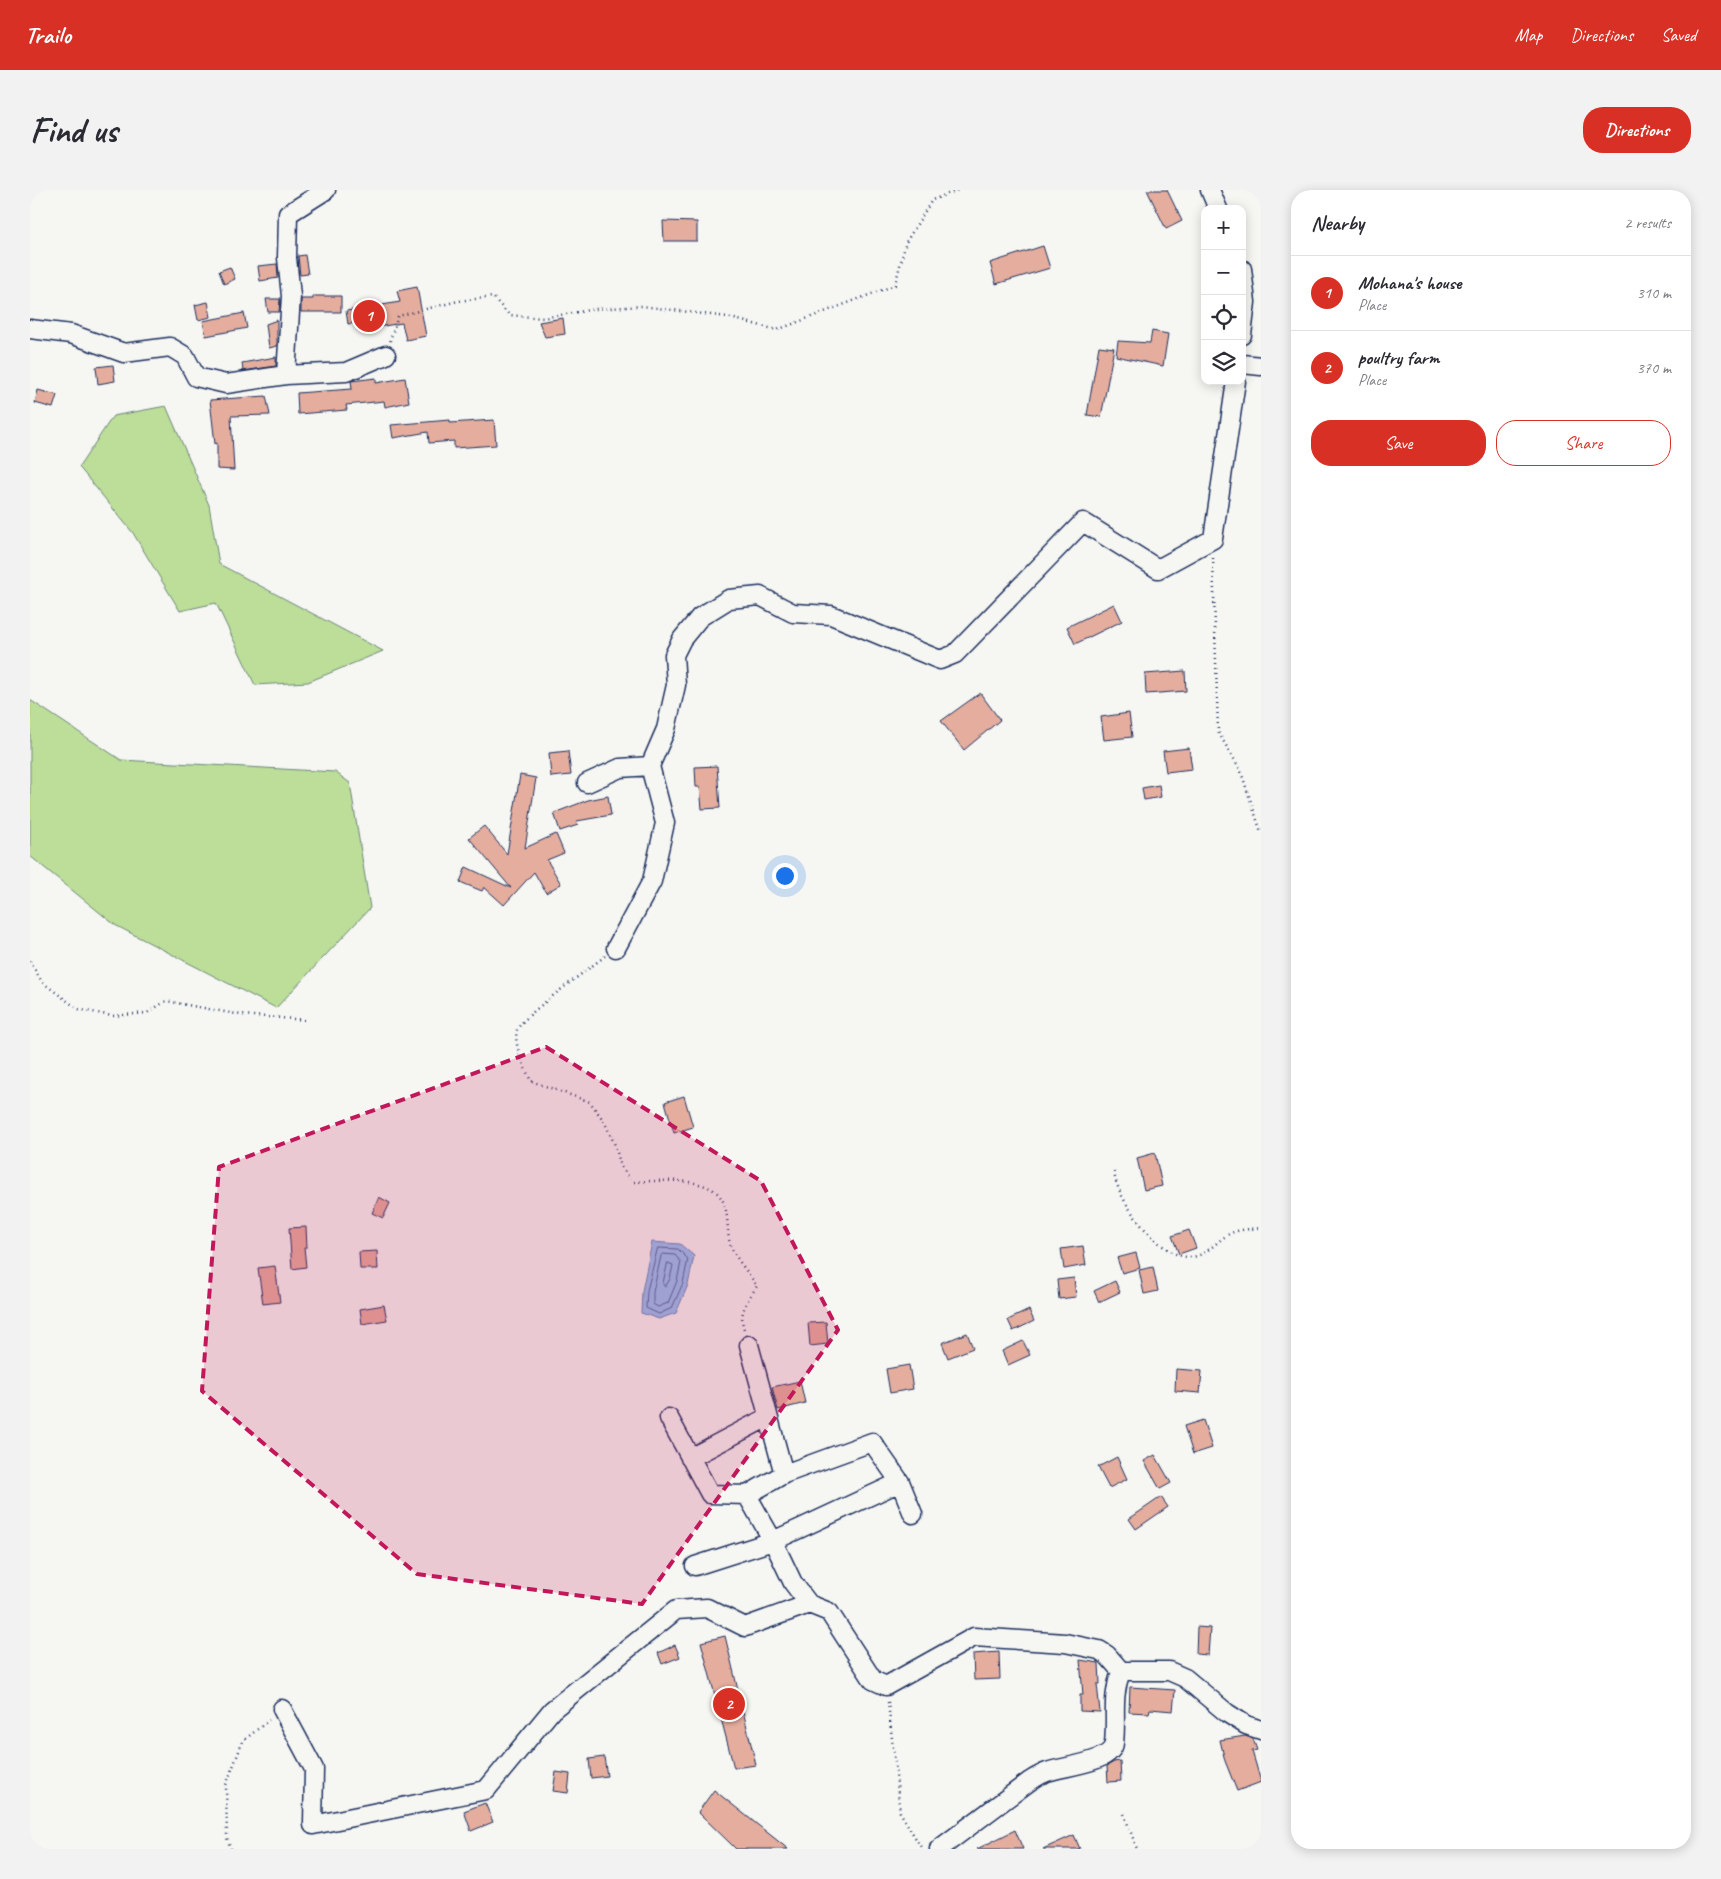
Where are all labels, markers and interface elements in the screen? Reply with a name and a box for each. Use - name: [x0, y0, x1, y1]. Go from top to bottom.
- text: Trailo: [25, 20, 71, 50]
- text: Map: [1515, 24, 1542, 46]
- text: Directions: [1570, 24, 1633, 46]
- text: Saved: [1661, 24, 1696, 46]
- button: Directions: [1583, 107, 1691, 153]
- text: Find us: [30, 108, 117, 153]
- map controls: [1201, 205, 1246, 385]
- button: +: [1201, 205, 1246, 250]
- text: Nearby: [1311, 210, 1364, 236]
- text: 2 results: [1624, 213, 1671, 233]
- button: −: [1201, 250, 1246, 295]
- text: Mohana's house: [1358, 271, 1461, 295]
- text: 1: [1323, 283, 1331, 303]
- text: 310 m: [1637, 283, 1671, 303]
- button: locate: [1201, 295, 1246, 340]
- text: Place: [1358, 295, 1386, 315]
- pin: 1: [353, 297, 385, 335]
- button: layers: [1201, 340, 1246, 385]
- text: poultry farm: [1358, 346, 1439, 370]
- text: 2: [1323, 358, 1331, 378]
- text: 370 m: [1637, 358, 1671, 378]
- text: Place: [1358, 370, 1386, 390]
- button: Save: [1311, 420, 1486, 466]
- button: Share: [1496, 420, 1671, 466]
- your location: [772, 863, 798, 889]
- pin: 2: [713, 1685, 745, 1723]

